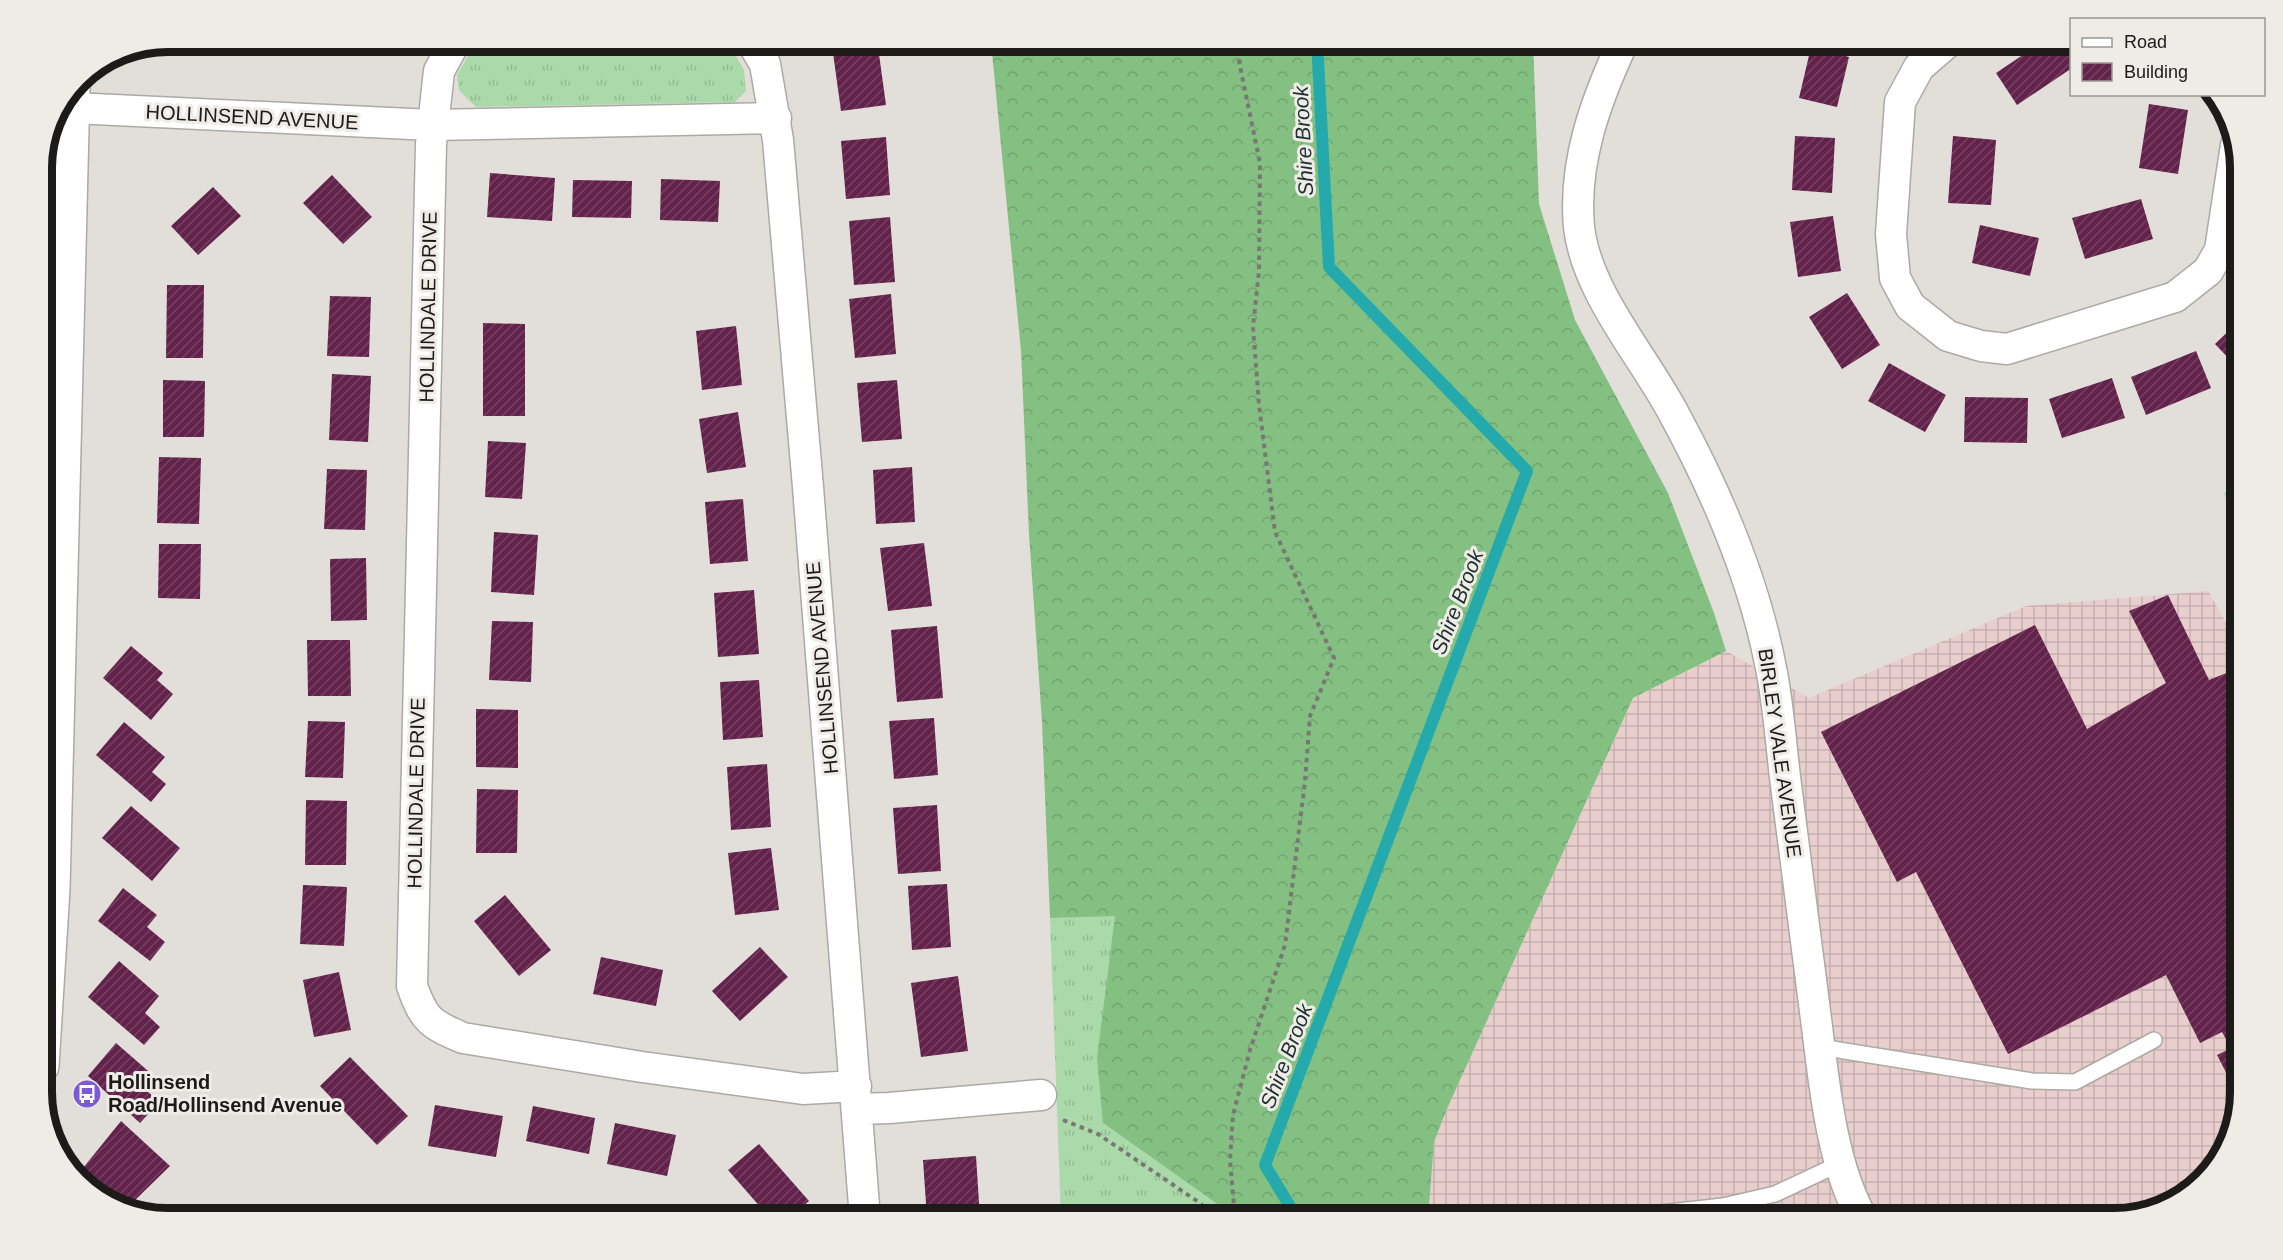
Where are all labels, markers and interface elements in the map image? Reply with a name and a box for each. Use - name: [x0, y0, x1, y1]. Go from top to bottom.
- legend: [2070, 18, 2265, 96]
- text: Road: [2124, 32, 2167, 52]
- text: Building: [2124, 62, 2188, 82]
- water label: Shire Brook: [1289, 84, 1317, 196]
- street label: HOLLINSEND AVENUE: [145, 100, 359, 134]
- street label: HOLLINDALE DRIVE: [415, 211, 441, 403]
- water label: Shire Brook: [1427, 545, 1488, 657]
- street label: HOLLINSEND AVENUE: [802, 561, 842, 775]
- street label: BIRLEY VALE AVENUE: [1754, 647, 1806, 859]
- street label: HOLLINDALE DRIVE: [403, 697, 429, 889]
- water label: Shire Brook: [1256, 999, 1317, 1111]
- place label: Hollinsend Road/Hollinsend Avenue: [108, 1071, 342, 1116]
- bus stop icon: Hollinsend Road/Hollinsend Avenue: [71, 1078, 103, 1110]

